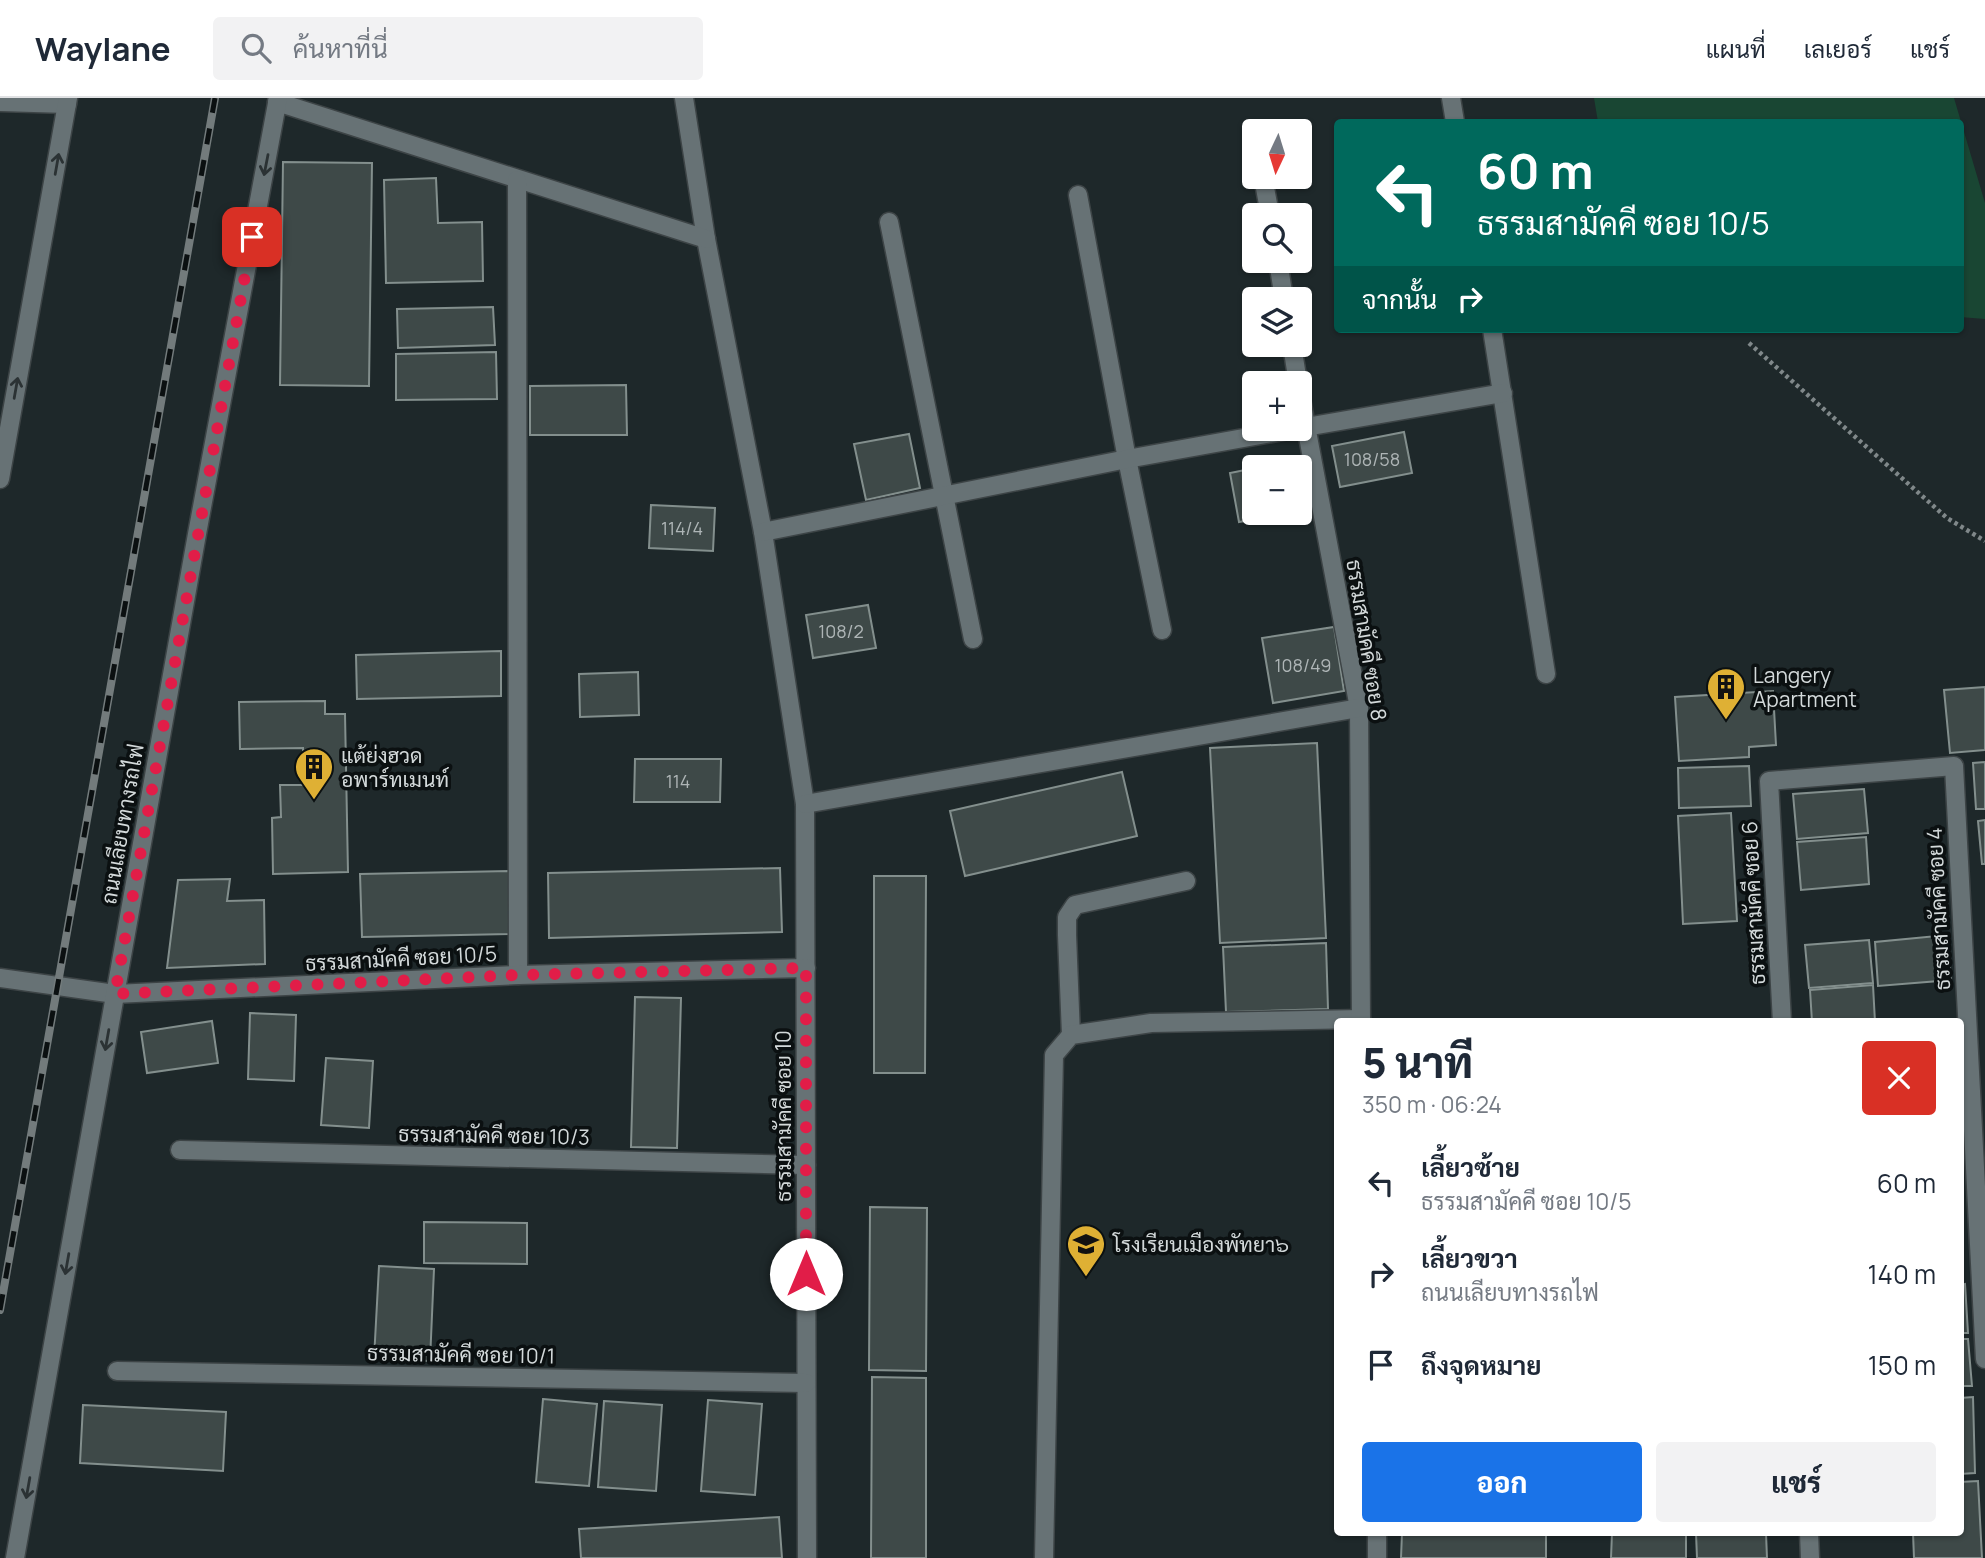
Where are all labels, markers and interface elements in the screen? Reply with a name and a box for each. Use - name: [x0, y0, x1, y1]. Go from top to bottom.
- search box: [213, 17, 703, 80]
- text: Waylane: [35, 26, 171, 71]
- icon: search: [237, 29, 275, 67]
- text: ค้นหาที่นี่: [293, 30, 388, 66]
- text: แผนที่: [1706, 32, 1766, 65]
- text: เลเยอร์: [1804, 32, 1872, 65]
- text: แชร์: [1910, 32, 1950, 65]
- north arrow: [1242, 119, 1312, 189]
- map controls: [1242, 119, 1312, 525]
- text: 60 m: [1477, 137, 1594, 204]
- icon: left: [1362, 147, 1453, 238]
- one-way arrow: [50, 153, 64, 176]
- one-way arrow: [259, 153, 272, 176]
- text: ธรรมสามัคคี ซอย 10/5: [1477, 201, 1770, 245]
- button: search: [1242, 203, 1312, 273]
- pin: [222, 207, 282, 267]
- icon: arrive: [233, 218, 271, 256]
- icon: right: [1451, 280, 1489, 318]
- text: จากนั้น: [1362, 281, 1437, 317]
- button: layers: [1242, 287, 1312, 357]
- button: +: [1242, 371, 1312, 441]
- one-way arrow: [10, 377, 24, 400]
- house number: 108/58: [1344, 447, 1400, 471]
- button: −: [1242, 455, 1312, 525]
- house number: 114/4: [661, 516, 703, 540]
- street label: ธรรมสามัคคี ซอย 8: [1340, 557, 1394, 723]
- house number: 108/2: [818, 619, 864, 643]
- house number: 108/49: [1274, 653, 1332, 677]
- place label: Langery Apartment: [1753, 661, 1857, 713]
- building icon: Langery Apartment: [1705, 666, 1747, 721]
- place label: แต้ย่งฮวด อพาร์ทเมนท์: [341, 741, 449, 793]
- street label: ถนนเลียบทางรถไฟ: [94, 742, 150, 906]
- building icon: แต้ย่งฮวด อพาร์ทเมนท์: [293, 746, 335, 801]
- house number: 114: [666, 769, 690, 793]
- street label: ธรรมสามัคคี ซอย 6: [1735, 820, 1771, 986]
- street label: ธรรมสามัคคี ซอย 4: [1920, 827, 1956, 991]
- street label: ธรรมสามัคคี ซอย 10/5: [304, 939, 498, 977]
- one-way arrow: [100, 1028, 113, 1051]
- street label: ธรรมสามัคคี ซอย 10: [769, 1030, 797, 1202]
- text: 5 นาที: [1362, 1033, 1473, 1091]
- button: close: [1862, 1041, 1936, 1115]
- text: 350 m · 06:24: [1362, 1088, 1502, 1120]
- street label: ธรรมสามัคคี ซอย 10/3: [398, 1119, 590, 1151]
- text: เลี้ยวซ้าย: [1421, 1149, 1520, 1185]
- icon: left: [1362, 1164, 1400, 1202]
- text: 60 m: [1877, 1165, 1936, 1201]
- text: ธรรมสามัคคี ซอย 10/5: [1421, 1185, 1631, 1217]
- school or university icon: โรงเรียนเมืองพัทยา๖: [1065, 1223, 1107, 1278]
- place label: โรงเรียนเมืองพัทยา๖: [1112, 1230, 1289, 1258]
- position arrow: [769, 1237, 843, 1311]
- text: เลี้ยวขวา: [1421, 1240, 1518, 1276]
- one-way arrow: [60, 1252, 73, 1275]
- icon: right: [1362, 1255, 1400, 1293]
- text: 140 m: [1867, 1256, 1936, 1292]
- text: ถนนเลียบทางรถไฟ: [1421, 1276, 1599, 1308]
- street label: ธรรมสามัคคี ซอย 10/1: [367, 1338, 555, 1370]
- icon: arrive: [1362, 1346, 1400, 1384]
- text: ถึงจุดหมาย: [1421, 1347, 1542, 1383]
- text: 150 m: [1868, 1347, 1936, 1383]
- button: ออก: [1362, 1442, 1642, 1522]
- button: แชร์: [1656, 1442, 1936, 1522]
- one-way arrow: [20, 1476, 34, 1499]

